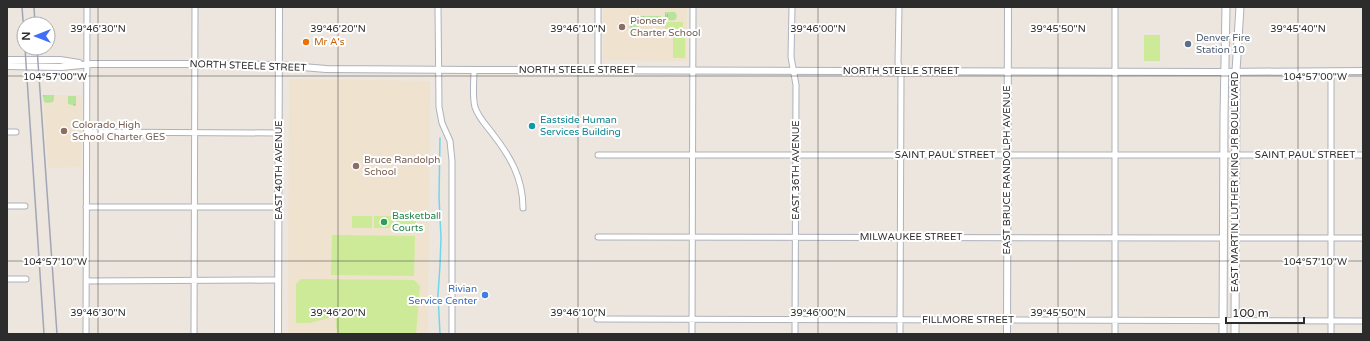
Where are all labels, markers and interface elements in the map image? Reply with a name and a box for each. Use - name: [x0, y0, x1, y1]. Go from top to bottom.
- place label: Pioneer Charter School: [630, 15, 701, 39]
- north arrow: [16, 16, 56, 56]
- marker: Pioneer Charter School: [617, 22, 627, 32]
- text: 39°46'30"N: [70, 23, 126, 35]
- text: 39°46'20"N: [310, 23, 366, 35]
- text: 39°46'10"N: [550, 23, 606, 35]
- text: 39°46'00"N: [790, 23, 846, 35]
- text: 39°45'50"N: [1030, 23, 1086, 35]
- text: 39°45'40"N: [1270, 23, 1326, 35]
- text: N: [20, 32, 33, 40]
- place label: Denver Fire Station 10: [1196, 32, 1250, 56]
- place label: Mr A's: [314, 36, 345, 48]
- marker: Mr A's: [301, 37, 311, 47]
- marker: Denver Fire Station 10: [1183, 39, 1193, 49]
- street label: NORTH STEELE STREET: [189, 58, 307, 74]
- street label: NORTH STEELE STREET: [519, 64, 635, 76]
- street label: NORTH STEELE STREET: [843, 65, 959, 77]
- text: 104°57'00"W: [23, 71, 87, 83]
- text: 104°57'00"W: [1283, 71, 1347, 83]
- street label: EAST MARTIN LUTHER KING JR BOULEVARD: [1229, 72, 1241, 292]
- street label: EAST BRUCE RANDOLPH AVENUE: [1001, 85, 1013, 255]
- place label: Eastside Human Services Building: [540, 114, 621, 138]
- place label: Colorado High School Charter GES: [72, 119, 165, 143]
- street label: EAST 40TH AVENUE: [273, 120, 285, 220]
- street label: EAST 36TH AVENUE: [790, 120, 802, 220]
- marker: Eastside Human Services Building: [527, 121, 537, 131]
- marker: Colorado High School Charter GES: [59, 126, 69, 136]
- street label: SAINT PAUL STREET: [895, 149, 995, 161]
- street label: SAINT PAUL STREET: [1255, 149, 1355, 161]
- place label: Bruce Randolph School: [364, 154, 440, 178]
- marker: Bruce Randolph School: [351, 161, 361, 171]
- place label: Basketball Courts: [392, 210, 441, 234]
- marker: Basketball Courts: [379, 217, 389, 227]
- street label: MILWAUKEE STREET: [860, 231, 962, 243]
- text: 104°57'10"W: [23, 256, 87, 268]
- text: 104°57'10"W: [1283, 256, 1347, 268]
- place label: Rivian Service Center: [408, 283, 477, 307]
- marker: Rivian Service Center: [480, 290, 490, 300]
- scale bar: [1226, 299, 1304, 325]
- text: 100 m: [1232, 306, 1269, 320]
- text: 39°46'30"N: [70, 307, 126, 319]
- text: 39°46'20"N: [310, 307, 366, 319]
- text: 39°46'10"N: [550, 307, 606, 319]
- text: 39°46'00"N: [790, 307, 846, 319]
- text: 39°45'50"N: [1030, 307, 1086, 319]
- street label: FILLMORE STREET: [922, 314, 1014, 326]

